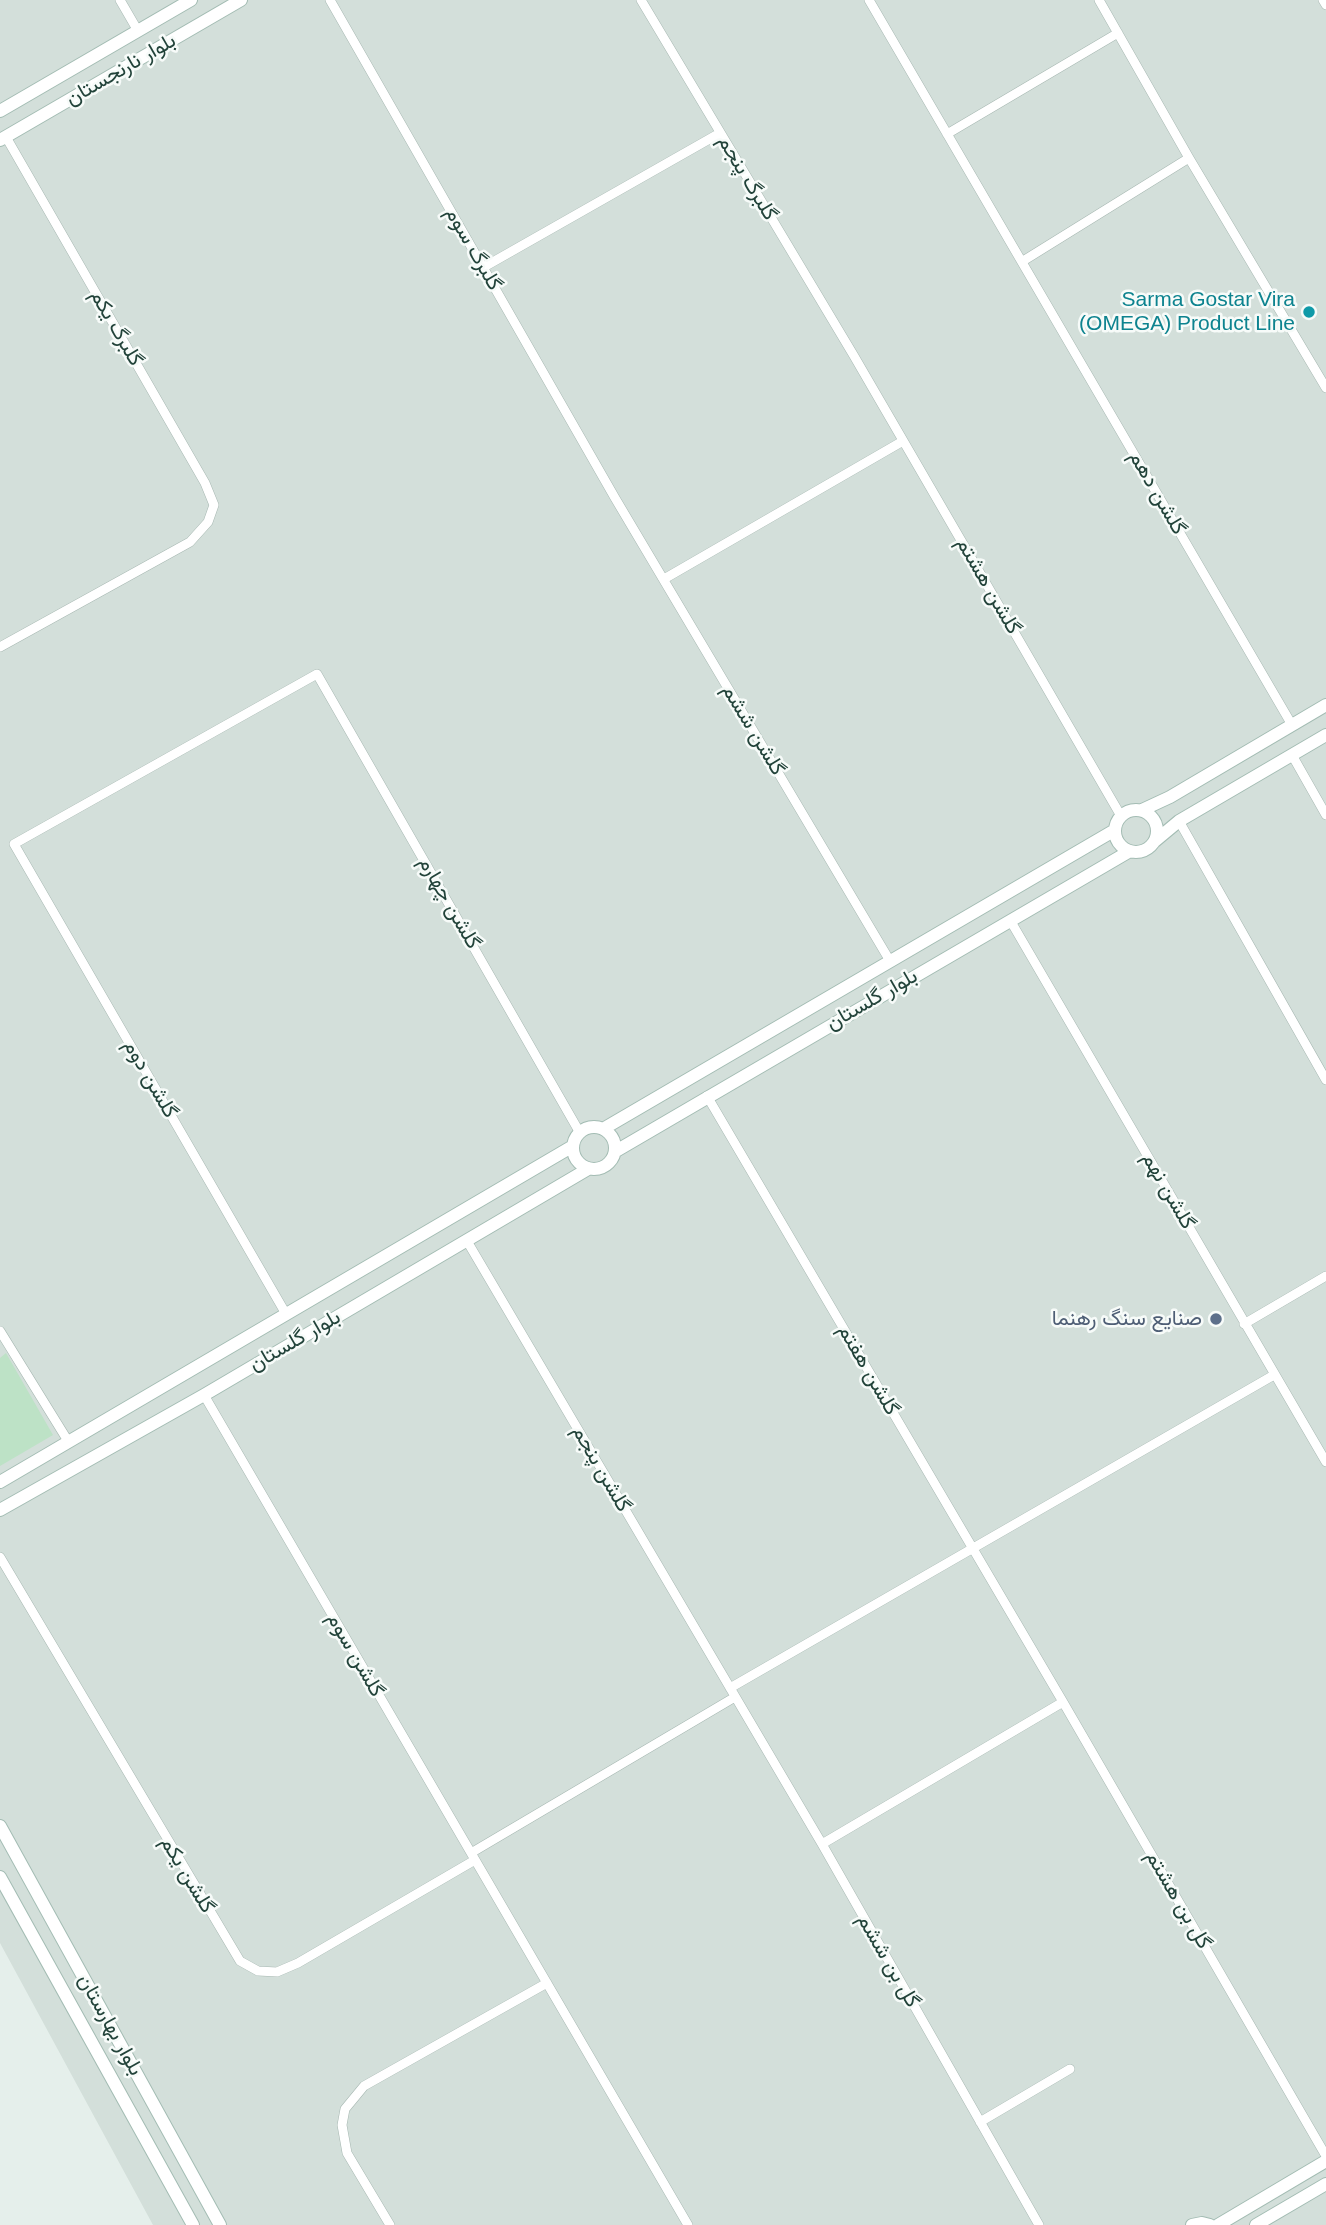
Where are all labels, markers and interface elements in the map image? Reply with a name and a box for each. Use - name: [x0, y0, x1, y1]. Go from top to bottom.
- street label: بلوار نارنجستان: [61, 28, 181, 112]
- street label: گلبرگ پنجم: [712, 131, 782, 225]
- street label: گلبرگ سوم: [439, 203, 507, 295]
- street label: گلبرگ یکم: [84, 285, 148, 371]
- place label: Sarma Gostar Vira (OMEGA) Product Line: [1079, 287, 1295, 337]
- marker: Sarma Gostar Vira (OMEGA) Product Line: [1301, 304, 1317, 320]
- street label: گلشن دهم: [1123, 447, 1191, 539]
- street label: گلشن هشتم: [950, 533, 1026, 639]
- street label: گلشن ششم: [716, 680, 790, 780]
- street label: گلشن چهارم: [412, 852, 486, 954]
- street label: بلوار گلستان: [822, 964, 922, 1036]
- street label: گلشن دوم: [117, 1035, 183, 1123]
- street label: گلشن نهم: [1136, 1148, 1200, 1234]
- street label: بلوار گلستان: [245, 1305, 345, 1377]
- place label: صنایع سنگ رهنما: [1052, 1306, 1202, 1332]
- marker: صنایع سنگ رهنما: [1208, 1311, 1224, 1327]
- street label: گلشن هفتم: [832, 1320, 904, 1420]
- street label: گلشن پنجم: [566, 1421, 636, 1517]
- street label: گلشن سوم: [321, 1608, 389, 1702]
- street label: گلشن یکم: [154, 1832, 220, 1918]
- street label: گل بن هشتم: [1140, 1846, 1216, 1954]
- street label: گل بن ششم: [851, 1910, 925, 2012]
- street label: بلوار بهارستان: [72, 1970, 148, 2080]

